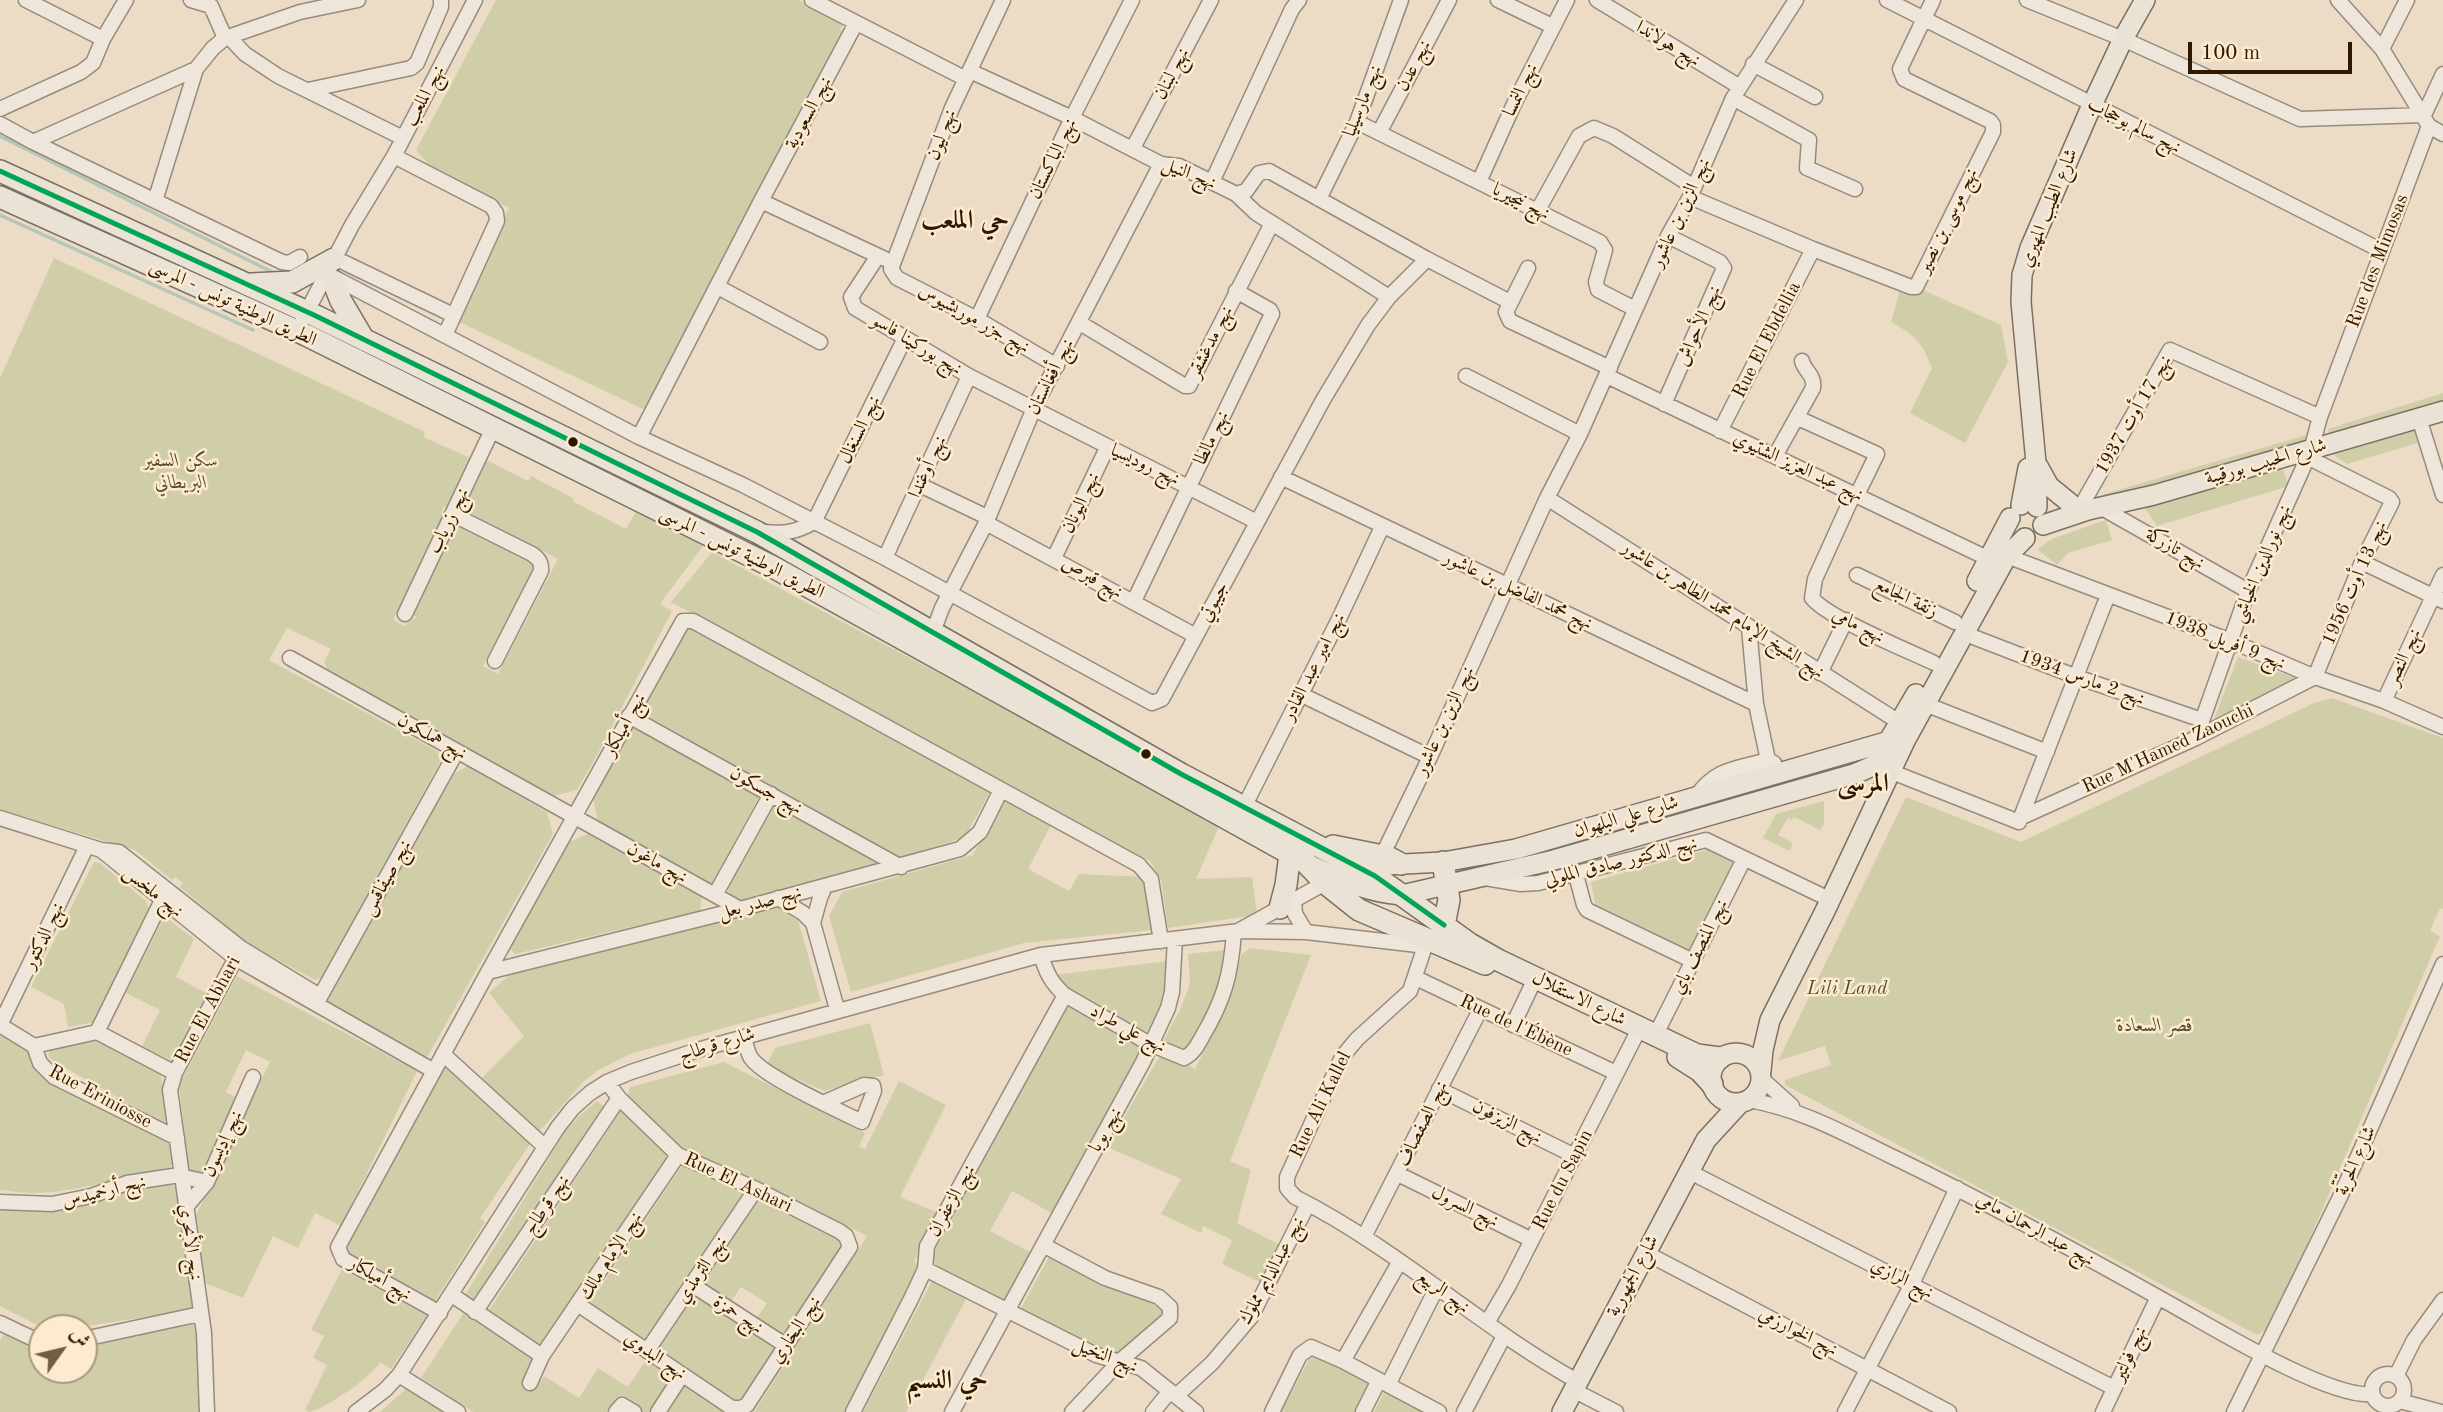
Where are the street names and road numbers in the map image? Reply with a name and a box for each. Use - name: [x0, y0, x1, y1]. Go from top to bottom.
- street label: نهج هولاندا: [1632, 16, 1704, 72]
- street label: نهج عدن: [1391, 36, 1437, 96]
- street label: نهج لبنان: [1149, 44, 1195, 104]
- street label: نهج النمسا: [1498, 60, 1544, 120]
- street label: نهج الملعب: [399, 62, 451, 130]
- street label: نهج مارسيليا: [1338, 62, 1388, 140]
- street label: نهج السعودية: [780, 73, 838, 153]
- street label: نهج سالم بوحجاب: [2083, 93, 2185, 159]
- street label: نهج ليون: [922, 106, 962, 164]
- street label: نهج الباكستان: [1024, 115, 1082, 203]
- street label: شارع الطيب المهيري: [2015, 145, 2083, 271]
- street label: نهج النيل: [1159, 153, 1219, 195]
- street label: نهج الزين بن عاشور: [1646, 155, 1716, 271]
- street label: نهج موسى بن نصير: [1913, 165, 1983, 277]
- street label: نهج نيجيريا: [1489, 178, 1553, 226]
- street label: Rue des Mimosas: [2342, 191, 2414, 331]
- street label: الطريق الوطنية تونس - المرسى: [146, 254, 320, 352]
- street label: Rue El Ebdellia: [1728, 278, 1806, 402]
- street label: نهج جزر موريشيوس: [914, 279, 1034, 359]
- street label: نهج الأحواش: [1671, 282, 1727, 370]
- street label: نهج مدغشقر: [1183, 302, 1239, 382]
- street label: نهج بوركينا فاسو: [868, 309, 966, 381]
- street label: نهج أفغانستان: [1022, 335, 1080, 419]
- street label: نهج 17 أوت 1937: [2091, 351, 2177, 479]
- street label: نهج السنغال: [834, 392, 886, 468]
- street label: نهج مالطا: [1189, 407, 1235, 469]
- street label: نهج عبد العزيز الشتيوي: [1729, 427, 1867, 507]
- street label: نهج أوغندا: [904, 432, 952, 502]
- street label: شارع الحبيب بورقيبة: [2202, 434, 2330, 490]
- street label: نهج روديسيا: [1107, 439, 1183, 491]
- street label: نهج اليونان: [1057, 469, 1105, 537]
- street label: نهج زرياب: [423, 484, 475, 558]
- street label: الطريق الوطنية تونس - المرسى: [656, 502, 828, 604]
- street label: نهج نورالدين الخياشي: [2227, 502, 2297, 626]
- street label: نهج 13 أوت 1956: [2317, 517, 2393, 649]
- street label: نهج تازركة: [2141, 523, 2209, 575]
- street label: نهج الشيخ الإمام محمد الطاهر بن عاشور: [1617, 536, 1829, 684]
- street label: نهج محمد الفاضل بن عاشور: [1440, 547, 1596, 635]
- street label: نهج قبرص: [1057, 552, 1127, 604]
- street label: زنقة الجامع: [1870, 573, 1942, 623]
- street label: جيبوتي: [1194, 578, 1234, 626]
- street label: نهج مامي: [1828, 603, 1888, 649]
- street label: نهج 9 أفريل 1938: [2161, 606, 2289, 676]
- street label: نهج امير عبد القادر: [1277, 609, 1351, 725]
- street label: نهج النصر: [2381, 625, 2427, 689]
- street label: نهج 2 مارس 1934: [2016, 645, 2148, 711]
- street label: نهج الزين بن عاشور: [1410, 663, 1480, 779]
- street label: نهج أميلكار: [598, 689, 652, 761]
- street label: Rue M'Hamed Zaouchi: [2079, 699, 2257, 799]
- street label: نهج هملكون: [393, 709, 471, 765]
- street label: نهج جسكون: [726, 762, 806, 820]
- street label: شارع علي البلهوان: [1571, 791, 1681, 843]
- street label: نهج الدكتور صادق الملولي: [1542, 832, 1700, 892]
- street label: نهج صيفاقس: [357, 836, 417, 920]
- street label: نهج ماغون: [623, 837, 691, 889]
- street label: نهج ملخس: [118, 861, 188, 923]
- street label: نهج صدر بعل: [716, 881, 804, 925]
- street label: نهج المنصف باي: [1666, 896, 1734, 998]
- street label: نهج الدكتور: [18, 899, 70, 973]
- street label: Rue El Abhari: [170, 952, 246, 1068]
- street label: شارع الاستقلال: [1528, 966, 1630, 1032]
- street label: Rue de l'Ébène: [1456, 990, 1576, 1062]
- street label: نهج علي طراد: [1086, 999, 1170, 1059]
- street label: شارع قرطاج: [676, 1023, 758, 1067]
- street label: Rue Ali Kallel: [1285, 1048, 1357, 1162]
- street label: Rue Eriniosse: [44, 1060, 156, 1134]
- street label: نهج الصفصاف: [1392, 1077, 1454, 1171]
- street label: نهج الزيزفون: [1468, 1095, 1546, 1149]
- street label: نهج يوبا: [1084, 1104, 1128, 1156]
- street label: نهج إديسون: [198, 1107, 248, 1181]
- street label: شارع الحرّيّة: [2331, 1123, 2381, 1199]
- street label: Rue du Sapin: [1528, 1126, 1598, 1234]
- street label: Rue El Ashari: [680, 1148, 796, 1218]
- street label: نهج الزعفران: [923, 1161, 981, 1241]
- street label: نهج أرخميدس: [60, 1171, 148, 1213]
- street label: نهج قرطاج: [519, 1171, 575, 1239]
- street label: نهج السرول: [1428, 1181, 1502, 1233]
- street label: نهج عبد الرحمان مامي: [1972, 1188, 2098, 1272]
- street label: نهج الأبحري: [173, 1202, 207, 1282]
- street label: نهج الإمام مالك: [574, 1208, 648, 1304]
- street label: نهج عبدالدايم مملوك: [1234, 1213, 1310, 1329]
- street label: شارع الجمهورية: [1602, 1231, 1664, 1321]
- street label: نهج الترمذي: [671, 1232, 733, 1308]
- street label: نهج أميلكار: [344, 1252, 416, 1306]
- street label: نهج الرازي: [1867, 1254, 1937, 1304]
- street label: نهج الربيع: [1412, 1265, 1474, 1319]
- street label: نهج حمزة: [709, 1290, 767, 1340]
- street label: نهج البخاري: [765, 1292, 827, 1368]
- street label: نهج الخوارزمي: [1755, 1302, 1841, 1362]
- street label: نهج فولتير: [2107, 1323, 2153, 1385]
- street label: نهج البدوي: [619, 1327, 691, 1385]
- street label: نهج النخيل: [1069, 1333, 1141, 1379]

